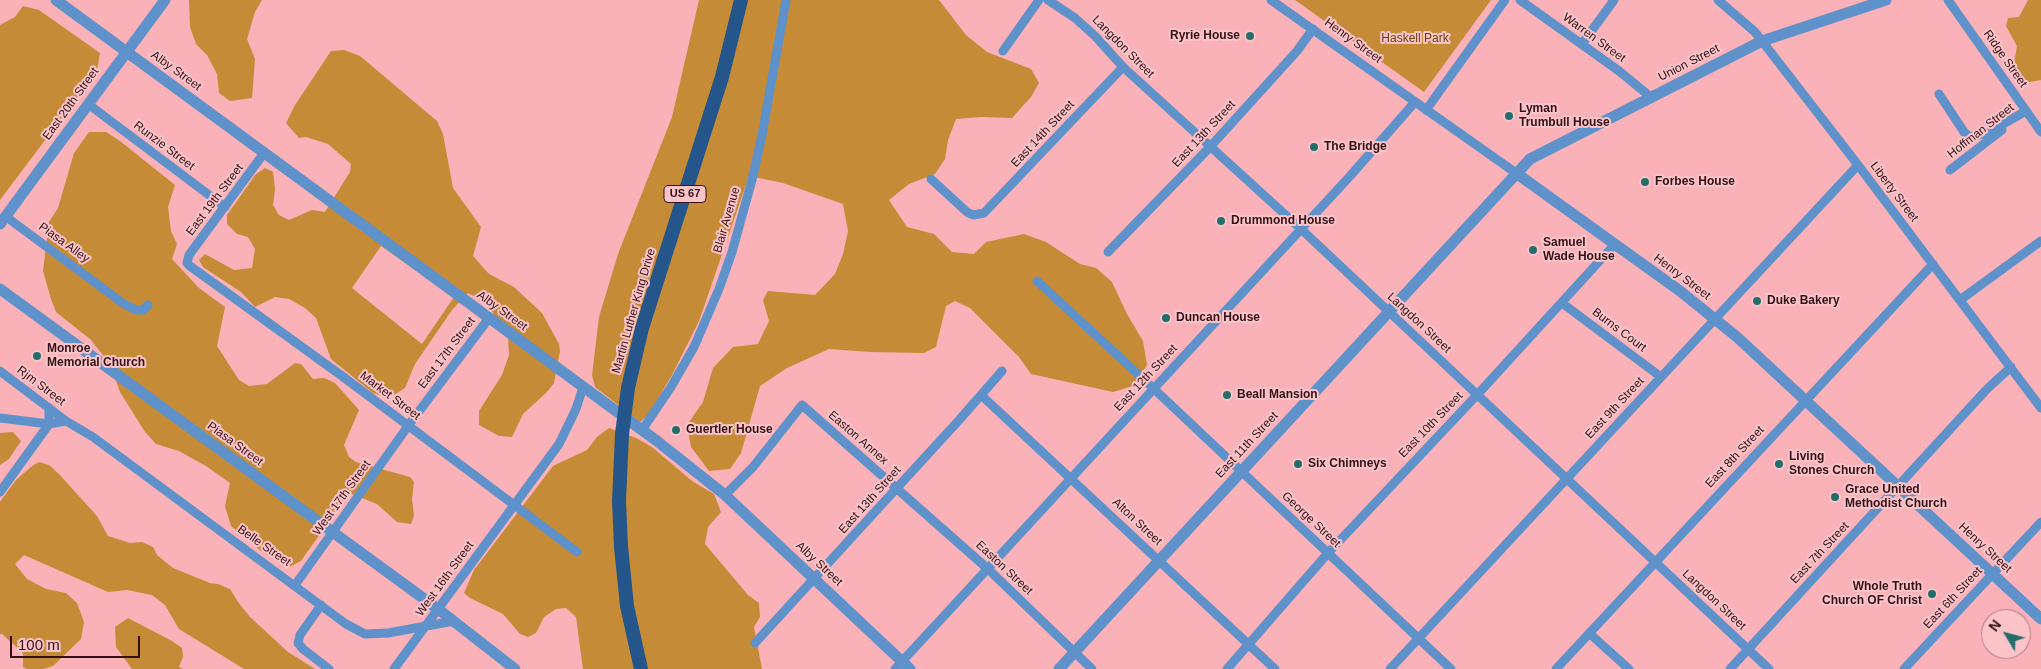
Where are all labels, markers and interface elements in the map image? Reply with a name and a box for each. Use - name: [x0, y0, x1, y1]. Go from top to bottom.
- street label: Warren Street: [1560, 10, 1628, 66]
- street label: Langdon Street: [1089, 13, 1157, 81]
- street label: Henry Street: [1322, 15, 1384, 67]
- street label: Ridge Street: [1980, 28, 2030, 90]
- place label: Ryrie House: [1170, 29, 1240, 43]
- marker: Ryrie House: [1244, 30, 1256, 42]
- park label: Haskell Park: [1381, 32, 1449, 46]
- street label: Union Street: [1656, 41, 1722, 85]
- street label: Alby Street: [148, 48, 204, 94]
- street label: East 20th Street: [40, 65, 102, 143]
- street label: East 14th Street: [1008, 98, 1078, 170]
- street label: East 13th Street: [1169, 98, 1239, 170]
- street label: Hoffman Street: [1945, 101, 2017, 161]
- place label: Lyman Trumbull House: [1519, 102, 1610, 130]
- marker: Lyman Trumbull House: [1503, 110, 1515, 122]
- street label: Runzie Street: [131, 118, 197, 174]
- place label: The Bridge: [1324, 140, 1387, 154]
- marker: The Bridge: [1308, 141, 1320, 153]
- street label: Liberty Street: [1867, 159, 1921, 225]
- street label: East 19th Street: [183, 161, 247, 239]
- place label: Forbes House: [1655, 175, 1735, 189]
- marker: Forbes House: [1639, 176, 1651, 188]
- road number: US 67: [664, 185, 706, 202]
- street label: Blair Avenue: [711, 185, 743, 255]
- place label: Drummond House: [1231, 214, 1335, 228]
- marker: Drummond House: [1215, 215, 1227, 227]
- street label: Piasa Alley: [36, 220, 92, 266]
- place label: Samuel Wade House: [1543, 236, 1615, 264]
- marker: Samuel Wade House: [1527, 244, 1539, 256]
- street label: Martin Luther King Drive: [609, 247, 659, 375]
- street label: Henry Street: [1651, 251, 1713, 303]
- street label: Alby Street: [474, 288, 530, 334]
- street label: Langdon Street: [1384, 290, 1454, 356]
- place label: Duke Bakery: [1767, 294, 1840, 308]
- marker: Duke Bakery: [1751, 295, 1763, 307]
- street label: Burns Court: [1589, 305, 1649, 355]
- place label: Duncan House: [1176, 311, 1260, 325]
- marker: Duncan House: [1160, 312, 1172, 324]
- street label: East 17th Street: [415, 314, 479, 392]
- place label: Monroe Memorial Church: [47, 342, 145, 370]
- street label: East 12th Street: [1111, 342, 1181, 414]
- marker: Monroe Memorial Church: [31, 350, 43, 362]
- street label: Rjm Street: [14, 363, 68, 409]
- street label: Market Street: [357, 369, 423, 423]
- street label: East 9th Street: [1583, 374, 1647, 442]
- place label: Beall Mansion: [1237, 388, 1318, 402]
- marker: Beall Mansion: [1221, 389, 1233, 401]
- street label: East 10th Street: [1396, 389, 1466, 461]
- street label: Easton Annex: [825, 408, 891, 468]
- street label: East 11th Street: [1213, 409, 1281, 481]
- street label: Piasa Street: [204, 419, 266, 469]
- place label: Guertler House: [686, 423, 773, 437]
- street label: East 8th Street: [1703, 423, 1767, 491]
- marker: Guertler House: [670, 424, 682, 436]
- place label: Living Stones Church: [1789, 450, 1874, 478]
- place label: Six Chimneys: [1308, 457, 1387, 471]
- street label: West 17th Street: [310, 458, 374, 538]
- marker: Six Chimneys: [1292, 458, 1304, 470]
- marker: Living Stones Church: [1773, 458, 1785, 470]
- street label: East 13th Street: [836, 463, 904, 537]
- place label: Grace United Methodist Church: [1845, 483, 1947, 511]
- street label: George Street: [1279, 489, 1343, 551]
- marker: Grace United Methodist Church: [1829, 491, 1841, 503]
- street label: Alton Street: [1109, 495, 1165, 549]
- street label: East 7th Street: [1788, 519, 1852, 587]
- street label: Henry Street: [1955, 520, 2015, 576]
- street label: Belle Street: [234, 522, 294, 570]
- street label: Easton Street: [973, 538, 1035, 598]
- street label: West 16th Street: [413, 539, 477, 619]
- street label: Alby Street: [793, 539, 845, 589]
- street label: East 6th Street: [1921, 564, 1985, 632]
- street label: Langdon Street: [1679, 567, 1749, 633]
- place label: Whole Truth Church OF Christ: [1822, 580, 1922, 608]
- marker: Whole Truth Church OF Christ: [1926, 588, 1938, 600]
- north arrow: [1981, 609, 2031, 659]
- text: N: [1985, 617, 2004, 634]
- scale bar: [12, 626, 142, 658]
- text: 100 m: [18, 636, 60, 653]

